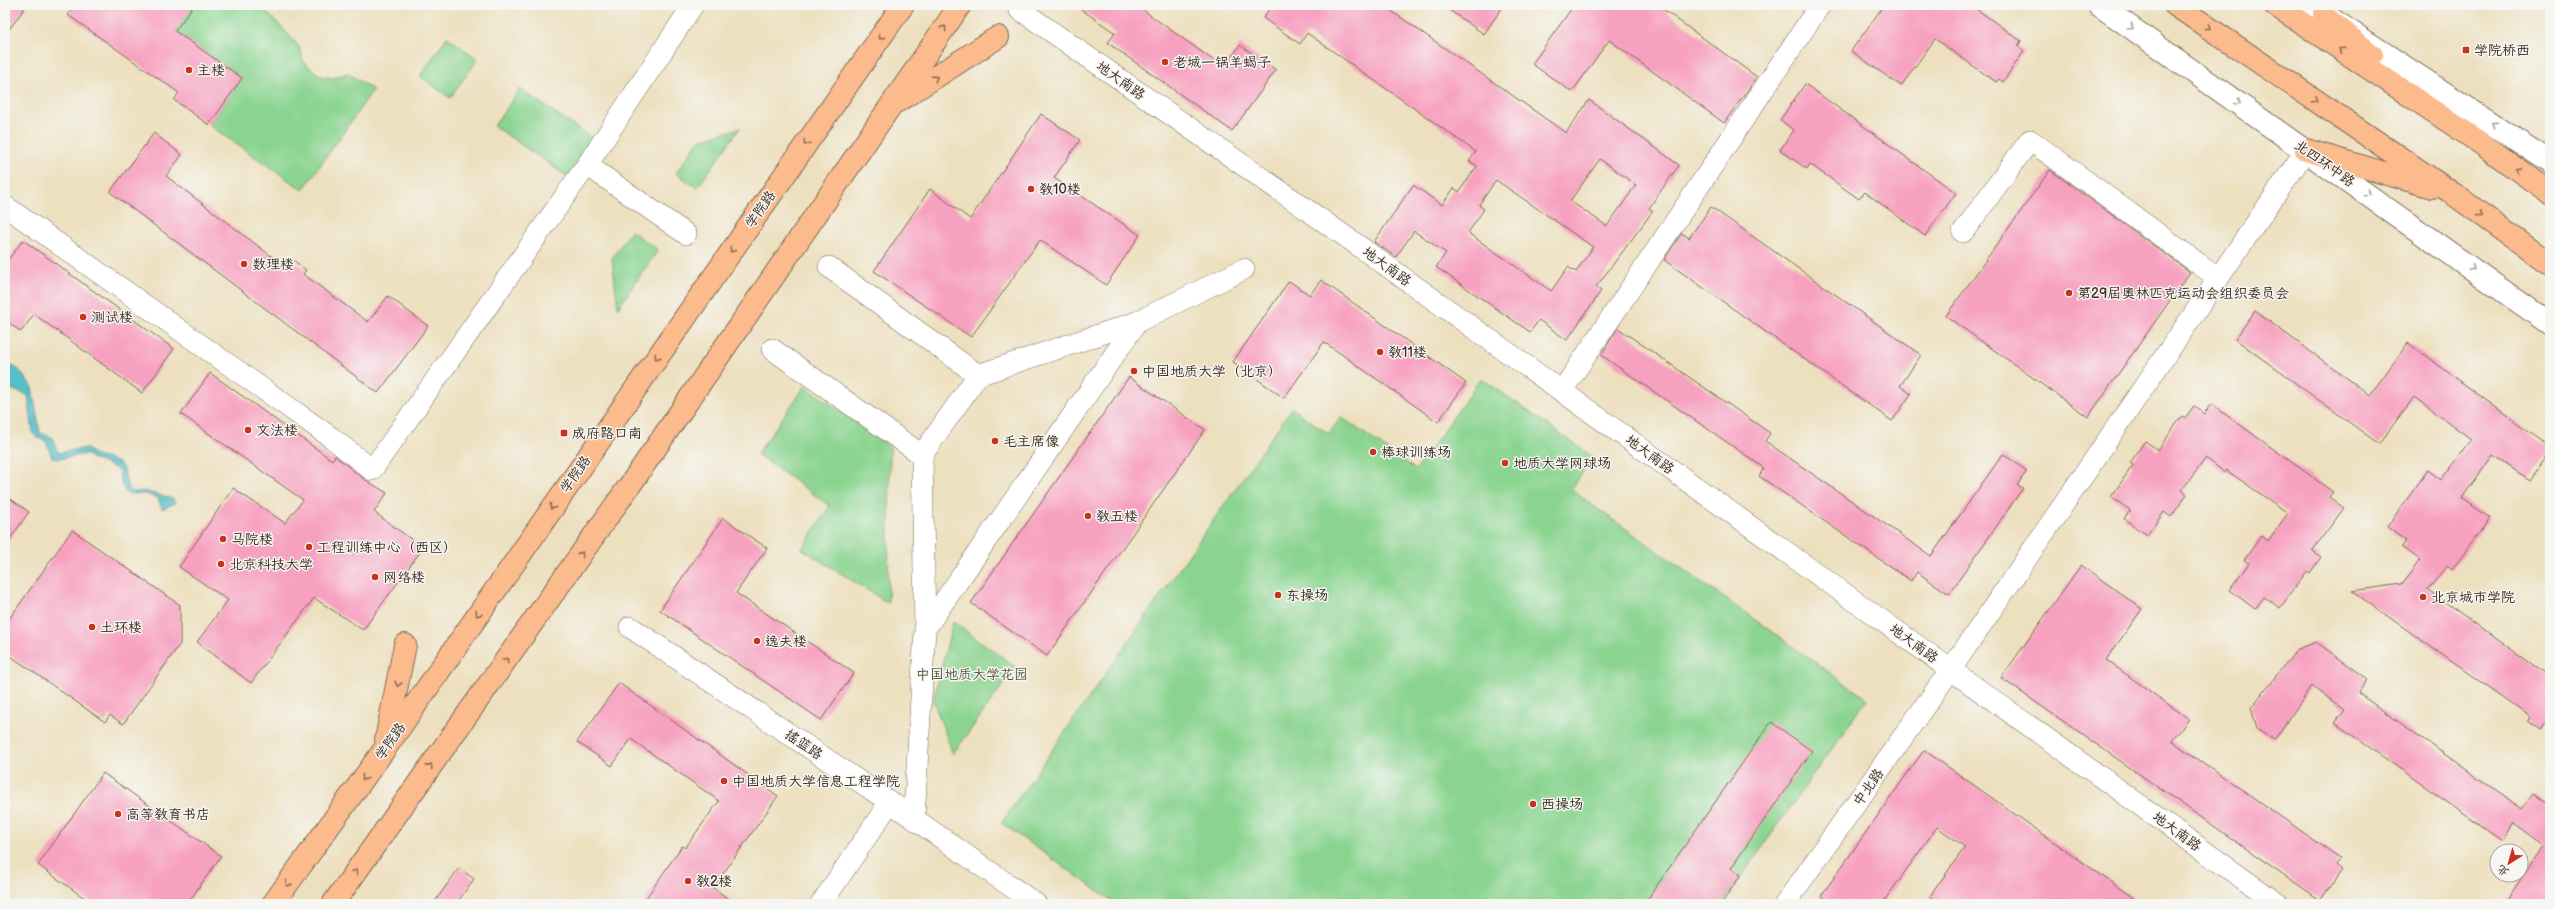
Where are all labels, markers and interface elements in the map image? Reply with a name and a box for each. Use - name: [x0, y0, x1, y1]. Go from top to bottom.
- one-way arrow: [2127, 22, 2134, 30]
- one-way arrow: [2203, 22, 2210, 29]
- one-way arrow: [939, 25, 947, 32]
- one-way arrow: [878, 33, 886, 40]
- place label: 学院桥西: [2474, 42, 2530, 59]
- marker: 学院桥西: [2461, 45, 2471, 55]
- one-way arrow: [2339, 48, 2346, 55]
- place label: 老城一锅羊蝎子: [1173, 54, 1271, 71]
- street label: 地大南路: [1093, 57, 1149, 103]
- marker: 老城一锅羊蝎子: [1160, 57, 1170, 67]
- place label: 主楼: [197, 62, 225, 79]
- marker: 主楼: [184, 65, 194, 75]
- one-way arrow: [930, 75, 937, 82]
- one-way arrow: [2311, 95, 2318, 103]
- one-way arrow: [2233, 97, 2240, 104]
- one-way arrow: [2492, 122, 2499, 129]
- street label: 北四环中路: [2291, 136, 2358, 190]
- one-way arrow: [804, 139, 811, 146]
- one-way arrow: [2516, 168, 2523, 175]
- place label: 教10楼: [1039, 181, 1081, 198]
- marker: 教10楼: [1026, 184, 1036, 194]
- street label: 学院路: [741, 187, 779, 231]
- one-way arrow: [2362, 188, 2369, 195]
- one-way arrow: [2476, 209, 2483, 217]
- street label: 地大南路: [1359, 243, 1414, 290]
- one-way arrow: [729, 246, 737, 253]
- place label: 数理楼: [252, 256, 294, 273]
- marker: 数理楼: [239, 259, 249, 269]
- one-way arrow: [2468, 264, 2475, 271]
- place label: 第29届奥林匹克运动会组织委员会: [2077, 285, 2289, 302]
- marker: 第29届奥林匹克运动会组织委员会: [2064, 288, 2074, 298]
- place label: 测试楼: [91, 309, 133, 326]
- marker: 测试楼: [78, 312, 88, 322]
- place label: 教11楼: [1388, 344, 1427, 361]
- marker: 教11楼: [1375, 347, 1385, 357]
- one-way arrow: [655, 352, 662, 359]
- place label: 中国地质大学（北京）: [1142, 363, 1282, 380]
- marker: 中国地质大学（北京）: [1129, 366, 1139, 376]
- place label: 文法楼: [256, 422, 298, 439]
- marker: 文法楼: [243, 425, 253, 435]
- place label: 成府路口南: [572, 425, 642, 442]
- marker: 成府路口南: [559, 428, 569, 438]
- street label: 地大南路: [1622, 431, 1677, 478]
- place label: 毛主席像: [1003, 433, 1059, 450]
- marker: 毛主席像: [990, 436, 1000, 446]
- place label: 棒球训练场: [1381, 444, 1451, 461]
- marker: 棒球训练场: [1368, 447, 1378, 457]
- street label: 学院路: [556, 452, 594, 496]
- place label: 地质大学网球场: [1513, 455, 1611, 472]
- marker: 地质大学网球场: [1500, 458, 1510, 468]
- one-way arrow: [549, 503, 557, 510]
- place label: 教五楼: [1096, 508, 1138, 525]
- marker: 教五楼: [1083, 511, 1093, 521]
- place label: 马院楼: [231, 531, 273, 548]
- marker: 马院楼: [218, 534, 228, 544]
- place label: 工程训练中心（西区）: [317, 539, 457, 556]
- marker: 工程训练中心（西区）: [304, 542, 314, 552]
- one-way arrow: [576, 551, 584, 558]
- place label: 北京科技大学: [229, 556, 313, 573]
- marker: 北京科技大学: [216, 559, 226, 569]
- place label: 网络楼: [383, 569, 425, 586]
- marker: 网络楼: [370, 572, 380, 582]
- place label: 东操场: [1286, 587, 1328, 604]
- place label: 北京城市学院: [2431, 589, 2515, 606]
- marker: 东操场: [1273, 590, 1283, 600]
- marker: 北京城市学院: [2418, 592, 2428, 602]
- one-way arrow: [475, 610, 483, 617]
- place label: 土环楼: [100, 619, 142, 636]
- street label: 地大南路: [1886, 620, 1941, 667]
- marker: 土环楼: [87, 622, 97, 632]
- place label: 逸夫楼: [765, 633, 807, 650]
- marker: 逸夫楼: [752, 636, 762, 646]
- one-way arrow: [501, 657, 509, 664]
- park label: 中国地质大学花园: [916, 666, 1028, 683]
- one-way arrow: [394, 680, 402, 687]
- street label: 学院路: [371, 719, 409, 763]
- street label: 摇篮路: [782, 726, 826, 763]
- one-way arrow: [425, 763, 433, 770]
- street label: 中北路: [1849, 765, 1887, 809]
- place label: 中国地质大学信息工程学院: [732, 773, 900, 790]
- one-way arrow: [361, 774, 369, 781]
- marker: 中国地质大学信息工程学院: [719, 776, 729, 786]
- place label: 西操场: [1541, 796, 1583, 813]
- marker: 西操场: [1528, 799, 1538, 809]
- place label: 高等教育书店: [126, 806, 210, 823]
- street label: 地大南路: [2149, 808, 2204, 855]
- marker: 高等教育书店: [113, 809, 123, 819]
- north arrow: [2489, 843, 2529, 883]
- text: 北: [2495, 862, 2512, 879]
- one-way arrow: [350, 869, 358, 876]
- place label: 教2楼: [696, 873, 732, 890]
- marker: 教2楼: [683, 876, 693, 886]
- one-way arrow: [286, 879, 293, 886]

